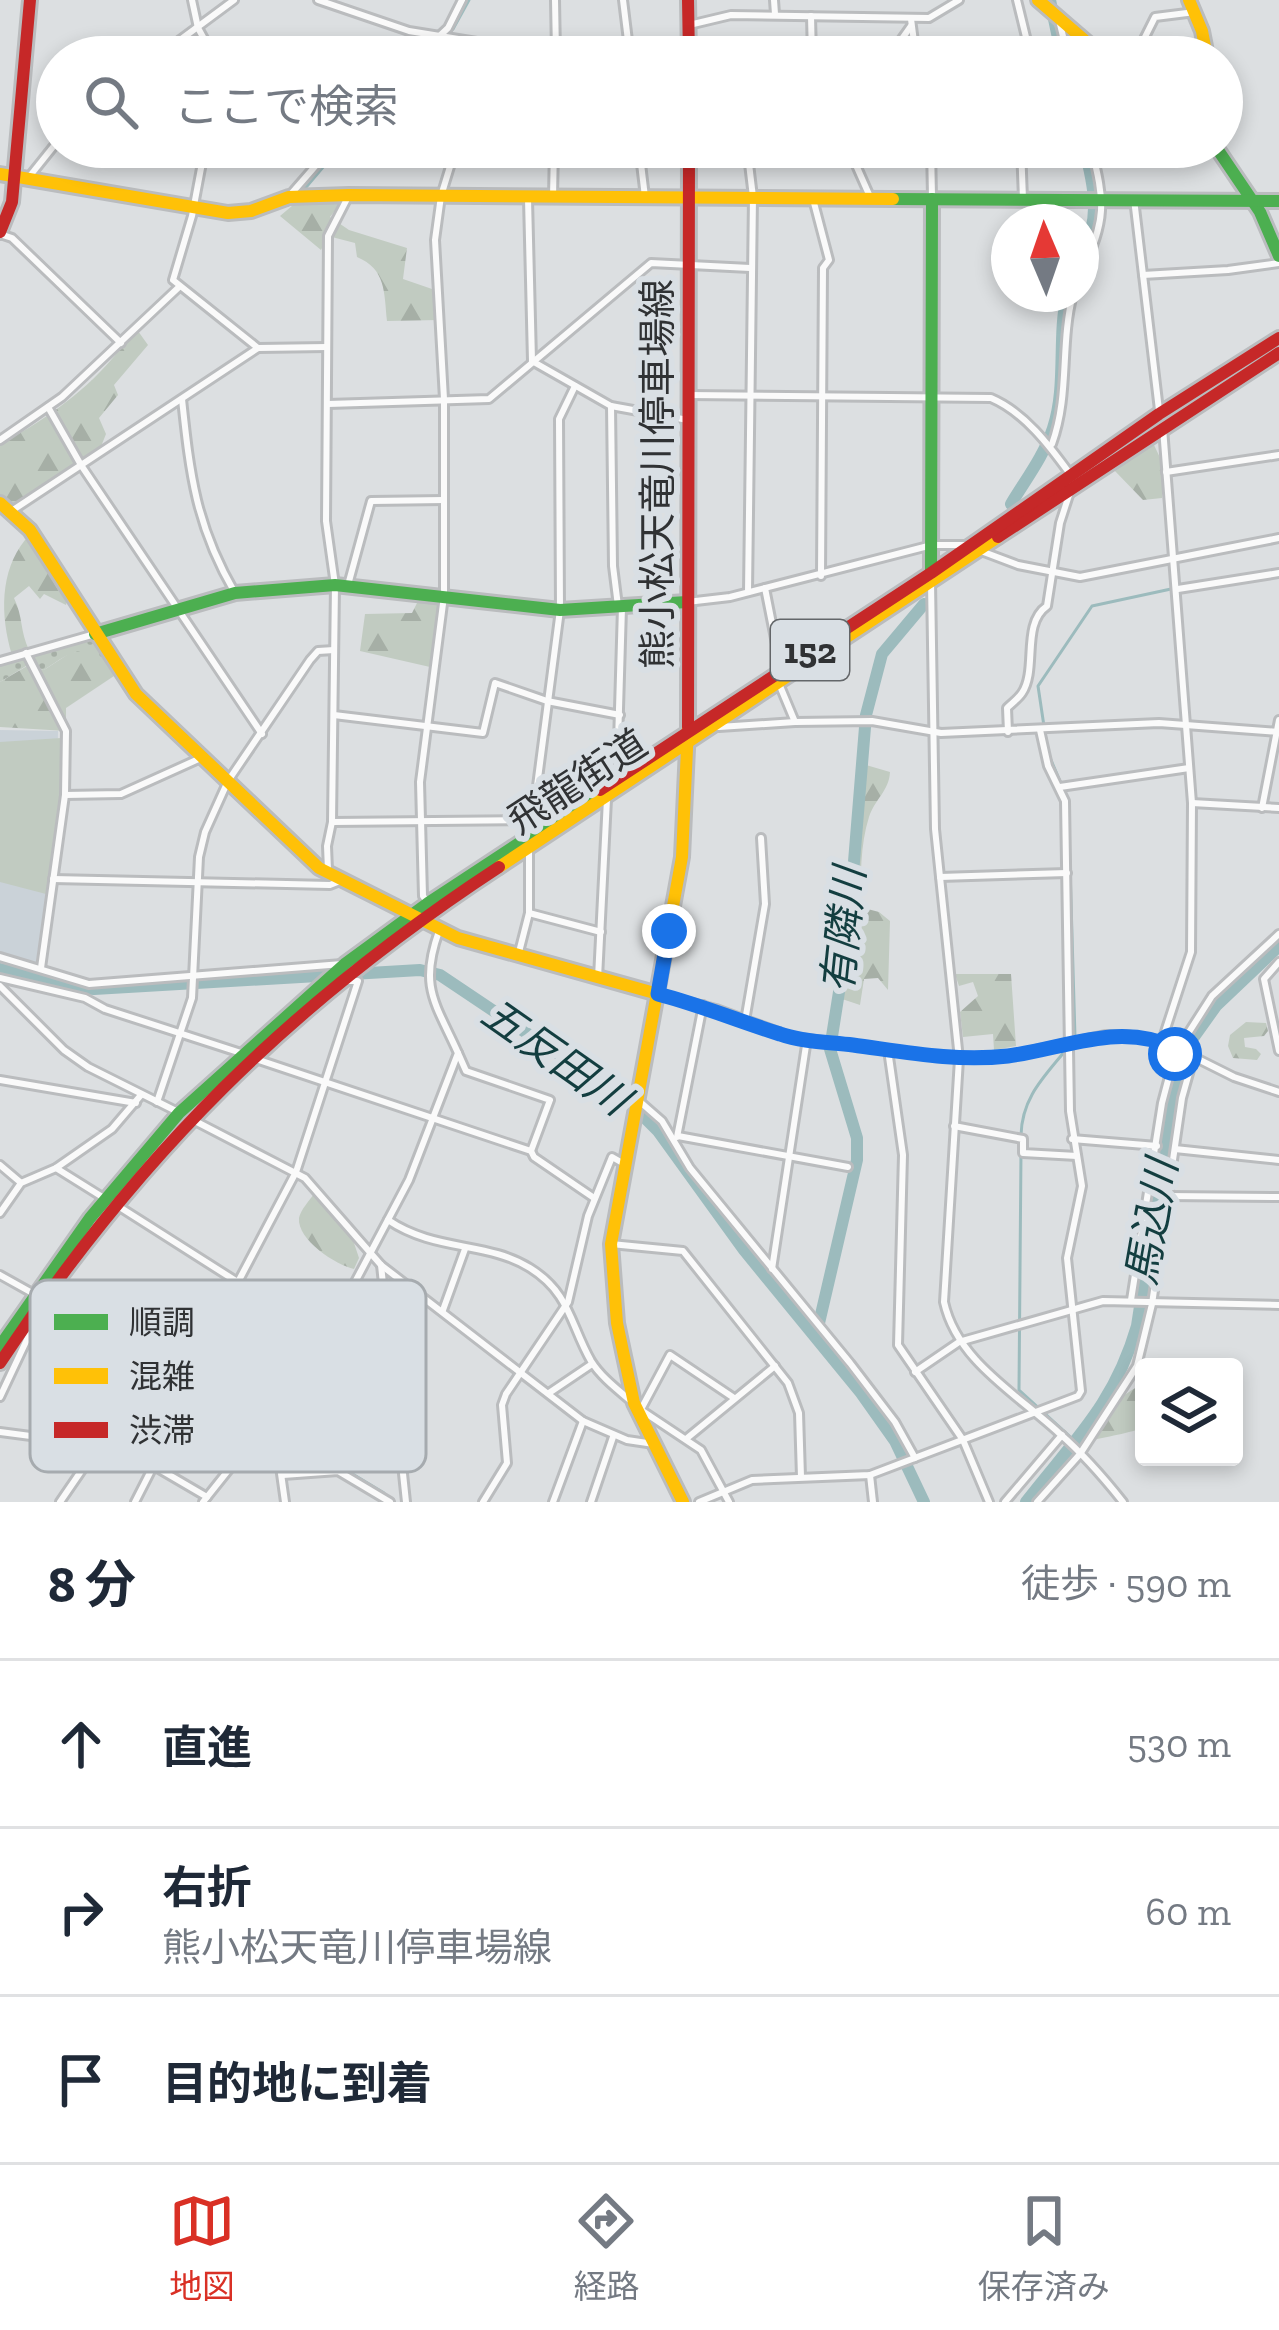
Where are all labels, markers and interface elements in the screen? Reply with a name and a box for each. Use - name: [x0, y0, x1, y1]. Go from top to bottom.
- search box: [36, 36, 1243, 168]
- icon: search: [78, 69, 144, 135]
- text: ここで検索: [174, 80, 399, 134]
- north arrow: [991, 204, 1099, 312]
- street label: 熊小松天竜川停車場線: [634, 279, 681, 669]
- road number: 152: [771, 620, 849, 680]
- street label: 飛龍街道: [499, 719, 655, 844]
- water label: 有隣川: [812, 861, 876, 995]
- route end: [642, 904, 696, 958]
- water label: 五反田川: [472, 987, 642, 1128]
- route start: [1148, 1027, 1202, 1081]
- water label: 馬込川: [1115, 1152, 1188, 1289]
- legend: [30, 1280, 426, 1472]
- text: 順調: [129, 1303, 195, 1342]
- text: 混雑: [129, 1357, 195, 1396]
- map controls: [1135, 1358, 1243, 1466]
- button: layers: [1135, 1358, 1243, 1466]
- text: 渋滞: [129, 1411, 195, 1450]
- text: 8 分: [48, 1554, 136, 1615]
- text: 徒歩 · 590 m: [1021, 1560, 1231, 1607]
- icon: ahead: [48, 1711, 114, 1777]
- text: 530 m: [1127, 1720, 1231, 1767]
- text: 直進: [162, 1721, 252, 1775]
- text: 右折: [162, 1861, 252, 1915]
- icon: right: [48, 1879, 114, 1945]
- text: 60 m: [1145, 1888, 1231, 1935]
- text: 熊小松天竜川停車場線: [162, 1924, 552, 1971]
- icon: arrive: [48, 2047, 114, 2113]
- text: 目的地に到着: [162, 2057, 432, 2111]
- tab: 地図: [169, 2188, 235, 2308]
- tab: 経路: [573, 2188, 639, 2308]
- tab: 保存済み: [978, 2188, 1110, 2308]

